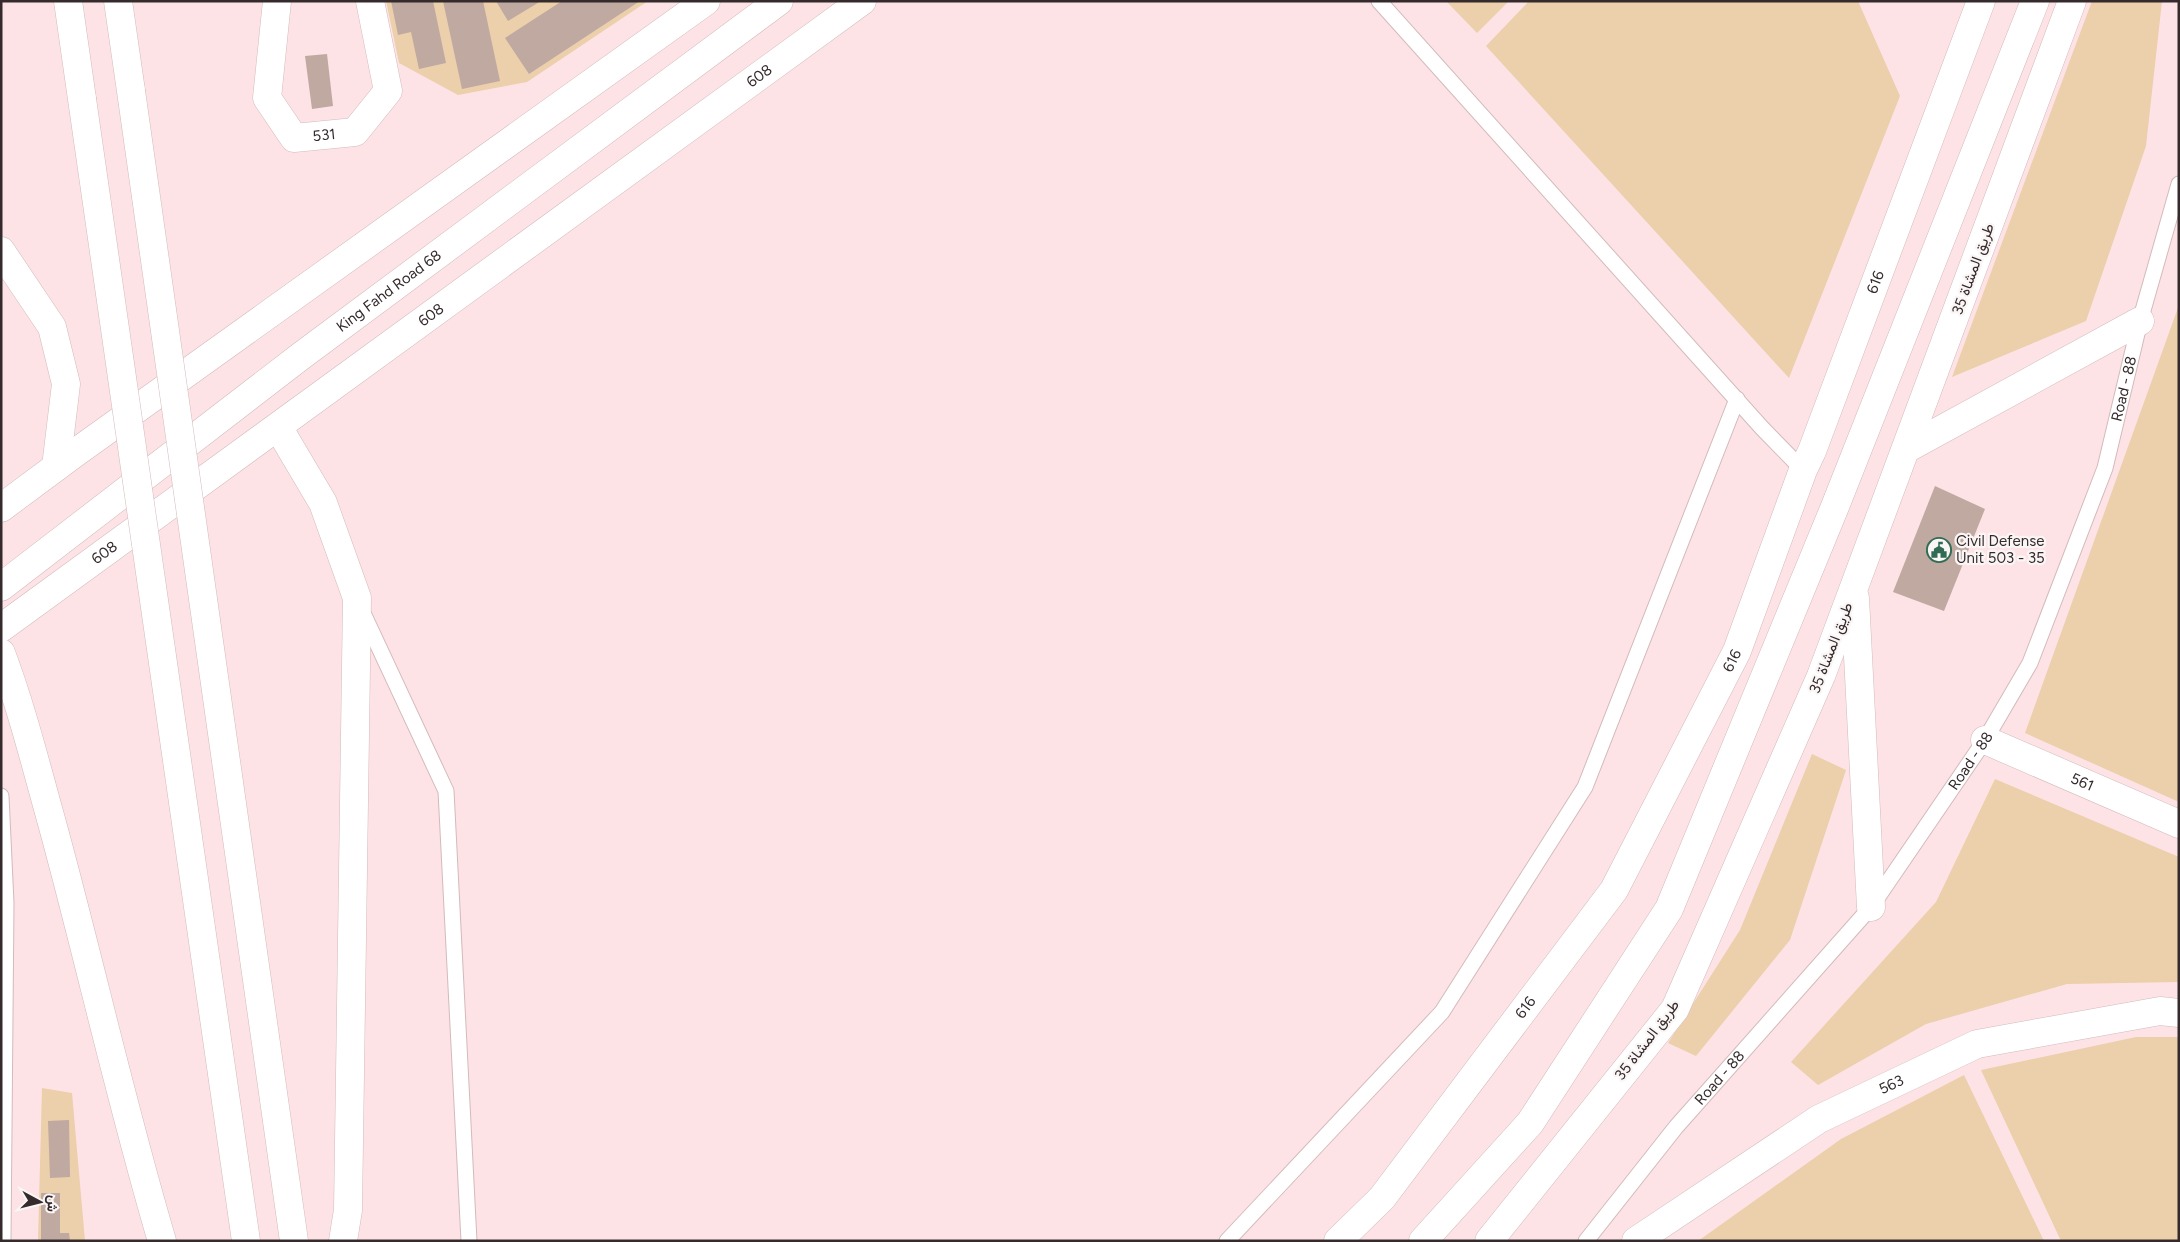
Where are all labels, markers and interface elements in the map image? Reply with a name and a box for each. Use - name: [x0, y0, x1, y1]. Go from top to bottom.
- street label: 608: [743, 61, 776, 91]
- street label: 531: [312, 125, 336, 145]
- street label: طريق المشاة 35: [1948, 221, 1999, 318]
- street label: King Fahd Road 68: [333, 246, 445, 336]
- street label: 616: [1863, 268, 1888, 296]
- street label: 608: [415, 300, 447, 330]
- street label: Road - 88: [2107, 354, 2140, 423]
- place label: Civil Defense Unit 503 - 35: [1956, 532, 2045, 567]
- street label: 608: [88, 537, 121, 568]
- public building icon: Civil Defense Unit 503 - 35: [1926, 537, 1952, 563]
- street label: طريق المشاة 35: [1805, 600, 1858, 696]
- street label: 616: [1719, 646, 1746, 675]
- street label: Road - 88: [1944, 729, 1997, 794]
- street label: 561: [2068, 769, 2097, 795]
- street label: 616: [1511, 992, 1540, 1022]
- street label: طريق المشاة 35: [1611, 996, 1684, 1084]
- street label: Road - 88: [1691, 1047, 1748, 1109]
- street label: 563: [1876, 1071, 1907, 1098]
- north arrow: [15, 1177, 65, 1227]
- text: ش: [43, 1194, 62, 1213]

